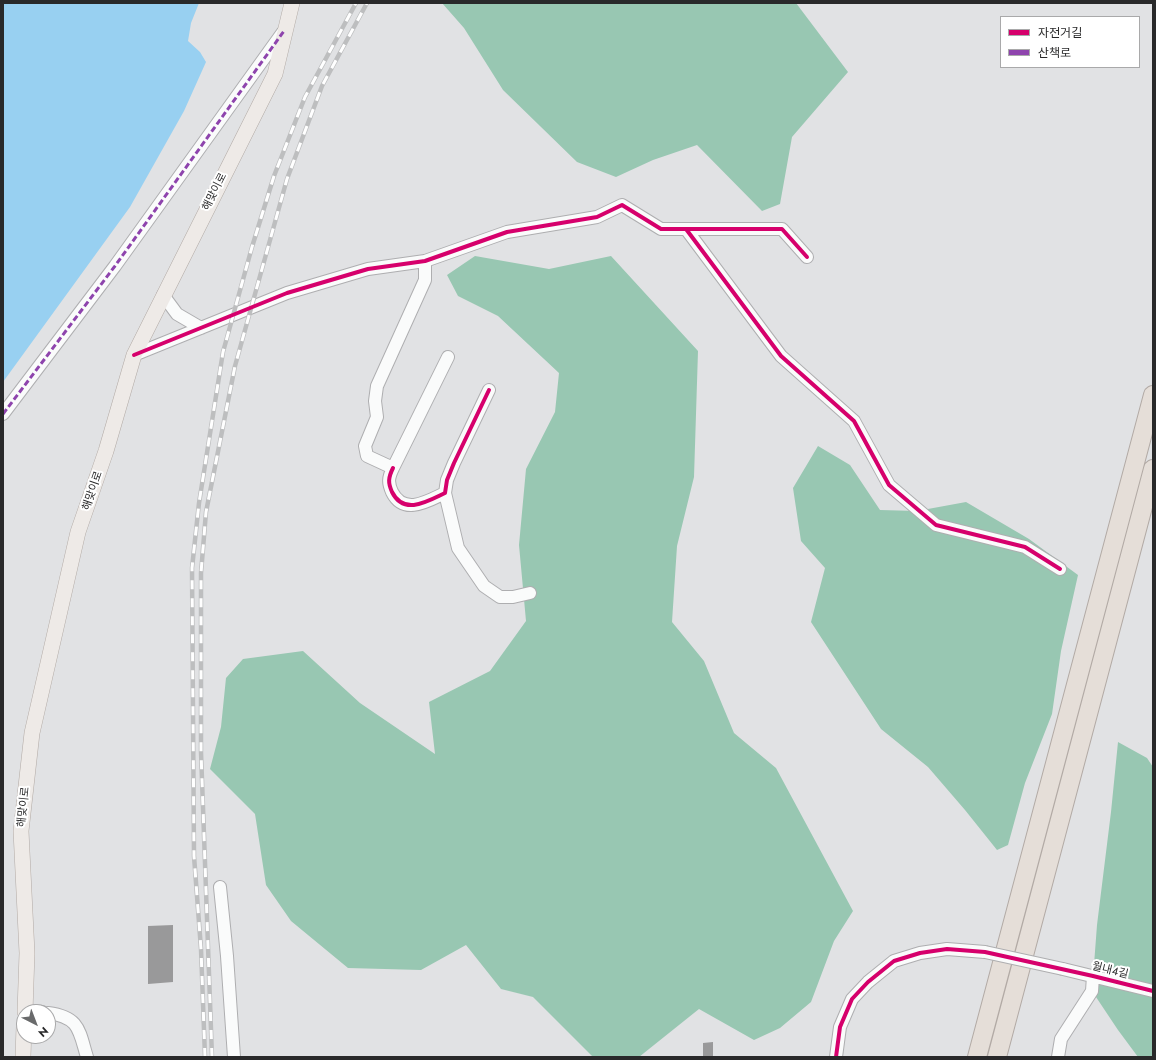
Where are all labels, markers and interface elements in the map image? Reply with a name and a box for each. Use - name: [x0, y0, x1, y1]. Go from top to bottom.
- legend: [1000, 16, 1140, 68]
- text: 자전거길: [1038, 24, 1082, 42]
- text: 산책로: [1038, 44, 1071, 62]
- street label: 해맞이로: [200, 171, 230, 213]
- street label: 해맞이로: [80, 470, 106, 512]
- street label: 해맞이로: [15, 786, 33, 828]
- street label: 월내4길: [1091, 960, 1129, 982]
- north arrow: [16, 1004, 56, 1044]
- text: N: [35, 1023, 52, 1041]

